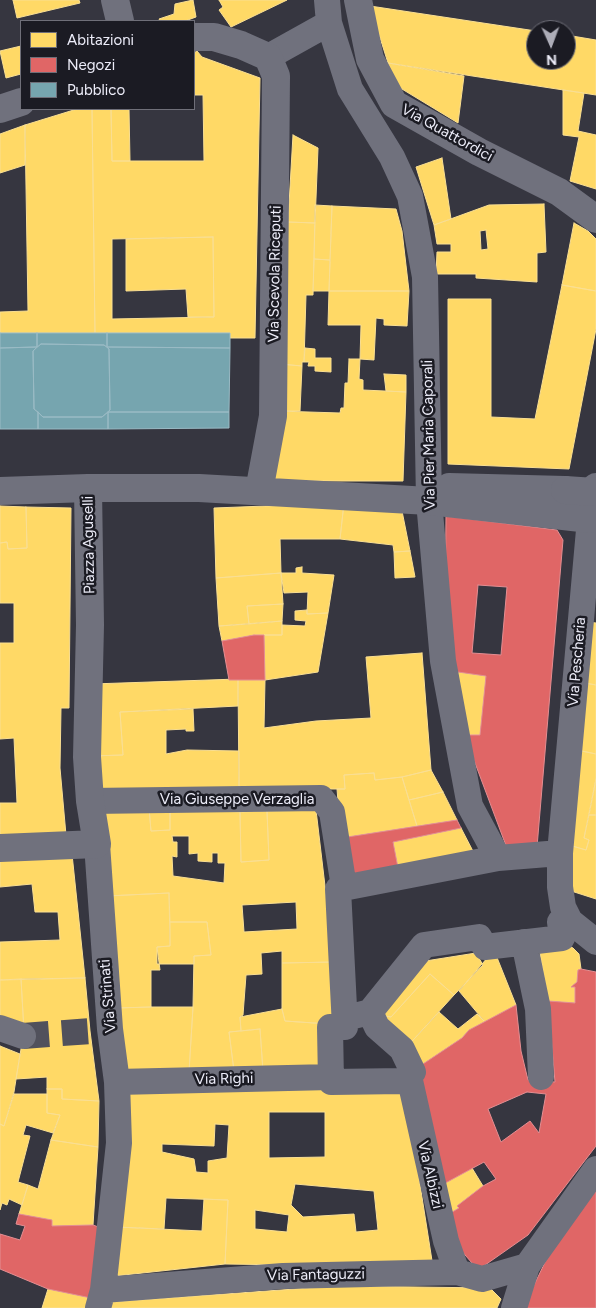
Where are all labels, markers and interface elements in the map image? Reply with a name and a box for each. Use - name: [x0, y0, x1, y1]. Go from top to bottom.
- legend: [20, 20, 195, 110]
- north arrow: [526, 20, 576, 70]
- text: Abitazioni: [67, 31, 134, 49]
- text: N: [546, 51, 557, 68]
- text: Negozi: [67, 56, 115, 74]
- text: Pubblico: [67, 81, 125, 99]
- street label: Via Quattordici: [398, 100, 496, 166]
- street label: Via Scevola Riceputi: [265, 205, 285, 343]
- street label: Via Pier Maria Caporali: [419, 360, 439, 510]
- street label: Piazza Aguselli: [79, 496, 99, 594]
- street label: Via Pescheria: [564, 616, 590, 708]
- street label: Via Giuseppe Verzaglia: [160, 791, 314, 809]
- street label: Via Strinati: [96, 958, 120, 1034]
- street label: Via Righi: [194, 1069, 254, 1089]
- street label: Via Albizzi: [413, 1139, 447, 1211]
- street label: Via Fantaguzzi: [267, 1265, 365, 1285]

